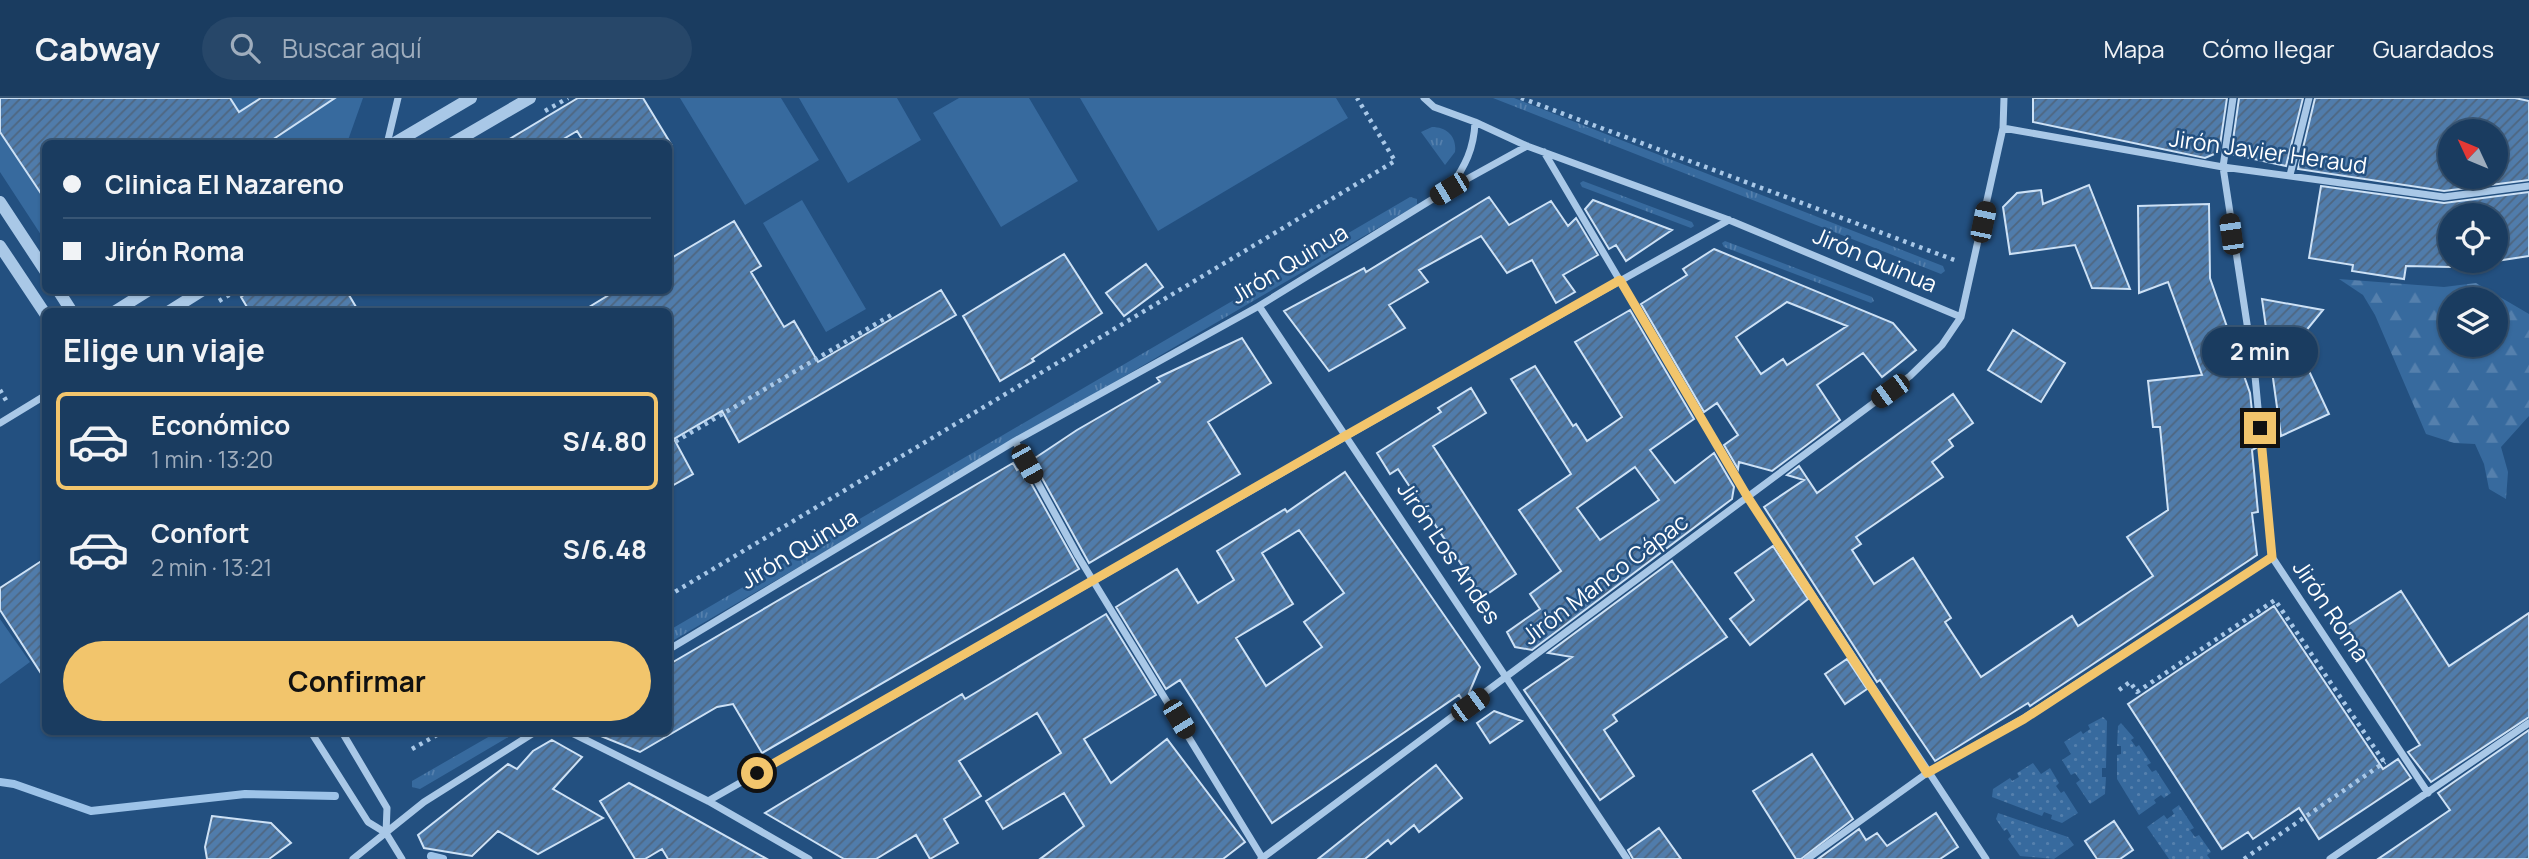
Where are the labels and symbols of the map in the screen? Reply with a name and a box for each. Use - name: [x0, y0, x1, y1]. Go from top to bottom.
- north arrow: [2438, 119, 2508, 189]
- street label: Jirón Javier Heraud: [2167, 121, 2369, 181]
- car: [1426, 169, 1473, 209]
- car: [1969, 199, 1998, 245]
- car: [2218, 212, 2245, 256]
- street label: Jirón Quinua: [1224, 216, 1353, 311]
- street label: Jirón Quinua: [1809, 219, 1942, 300]
- callout: 2 min: [2202, 327, 2318, 376]
- car: [1867, 370, 1914, 412]
- route end: [2244, 412, 2276, 444]
- car: [1008, 441, 1047, 487]
- street label: Jirón Los Andes: [1390, 475, 1509, 630]
- street label: Jirón Quinua: [734, 501, 863, 596]
- street label: Jirón Manco Cápac: [1515, 505, 1694, 651]
- street label: Jirón Roma: [2286, 553, 2378, 668]
- car: [1447, 684, 1494, 726]
- car: [1160, 696, 1199, 742]
- route start: [741, 757, 773, 789]

